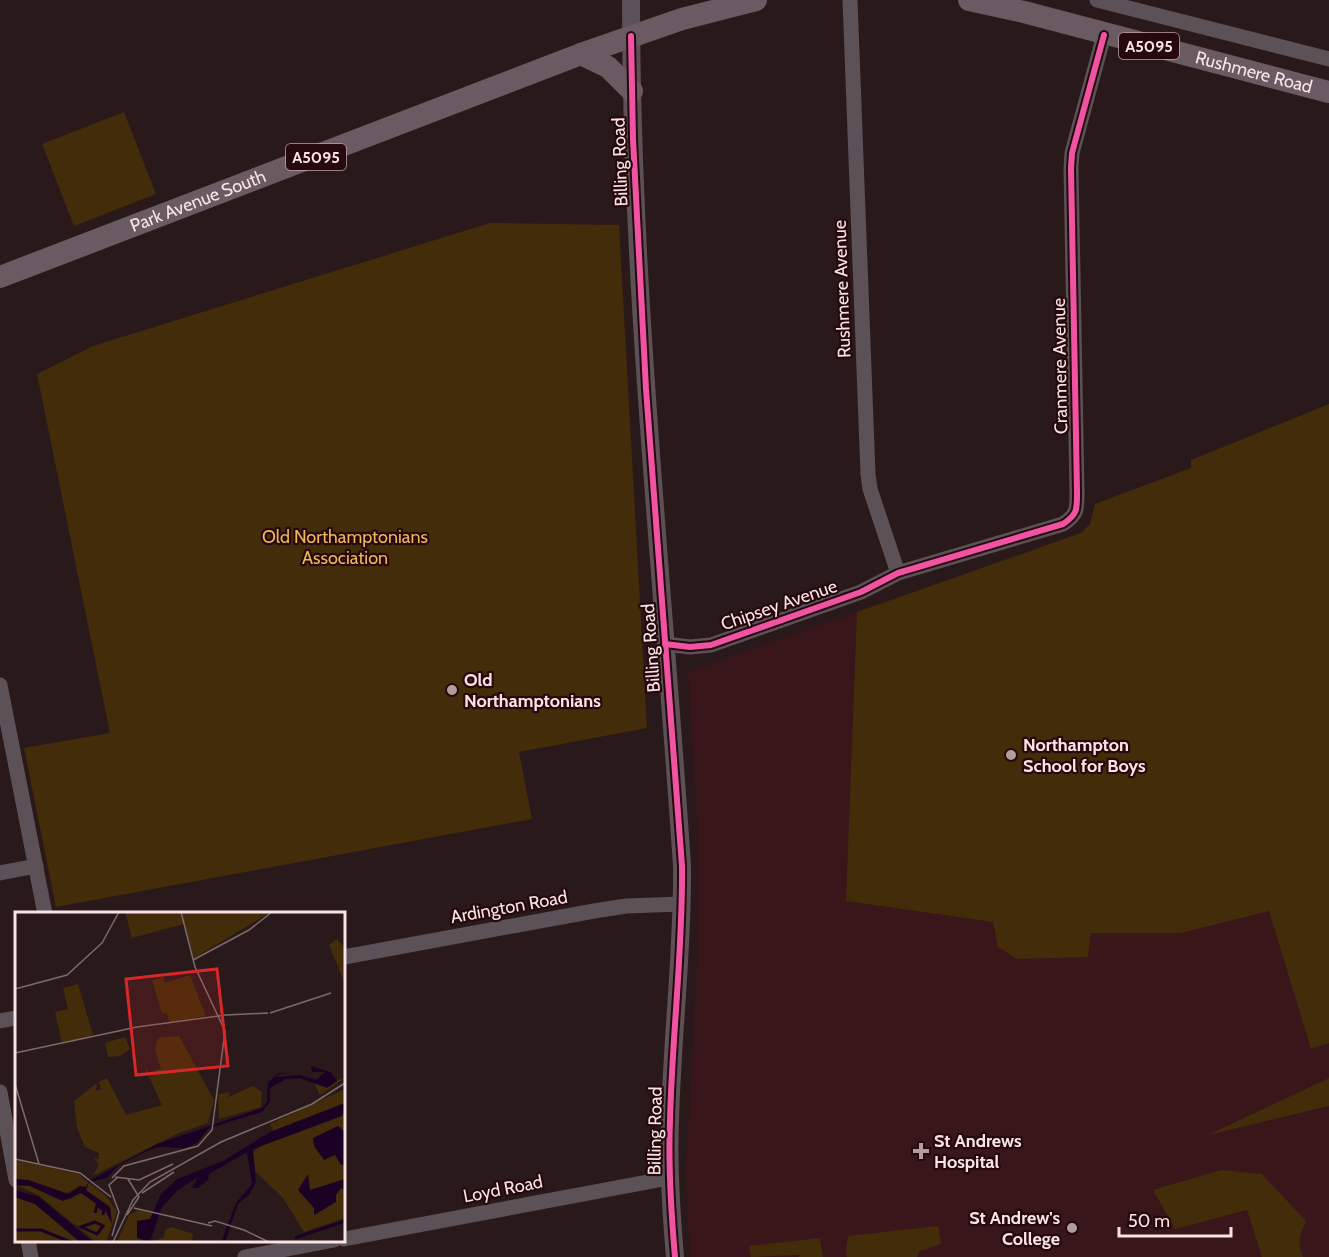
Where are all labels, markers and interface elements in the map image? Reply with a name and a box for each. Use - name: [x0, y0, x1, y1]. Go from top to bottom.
- road number: A5095: [1119, 33, 1179, 59]
- street label: Rushmere Road: [1193, 46, 1315, 98]
- street label: Billing Road: [607, 117, 633, 207]
- road number: A5095: [286, 144, 346, 170]
- street label: Park Avenue South: [127, 165, 269, 237]
- street label: Rushmere Avenue: [829, 220, 855, 358]
- street label: Cranmere Avenue: [1048, 298, 1072, 434]
- park label: Old Northamptonians Association: [262, 526, 428, 569]
- street label: Chipsey Avenue: [718, 575, 840, 635]
- street label: Billing Road: [637, 603, 665, 693]
- place label: Old Northamptonians: [464, 669, 601, 712]
- marker: Old Northamptonians: [445, 683, 459, 697]
- place label: Northampton School for Boys: [1023, 734, 1146, 777]
- marker: Northampton School for Boys: [1004, 748, 1018, 762]
- street label: Ardington Road: [449, 886, 569, 928]
- inset map: [15, 912, 345, 1242]
- street label: Billing Road: [643, 1086, 667, 1176]
- place label: St Andrews Hospital: [934, 1130, 1022, 1173]
- marker: St Andrews Hospital: [912, 1142, 930, 1160]
- street label: Loyd Road: [461, 1171, 545, 1207]
- scale bar: [1119, 1200, 1232, 1238]
- place label: St Andrew's College: [969, 1207, 1060, 1250]
- text: 50 m: [1128, 1210, 1170, 1232]
- marker: St Andrew's College: [1065, 1221, 1079, 1235]

